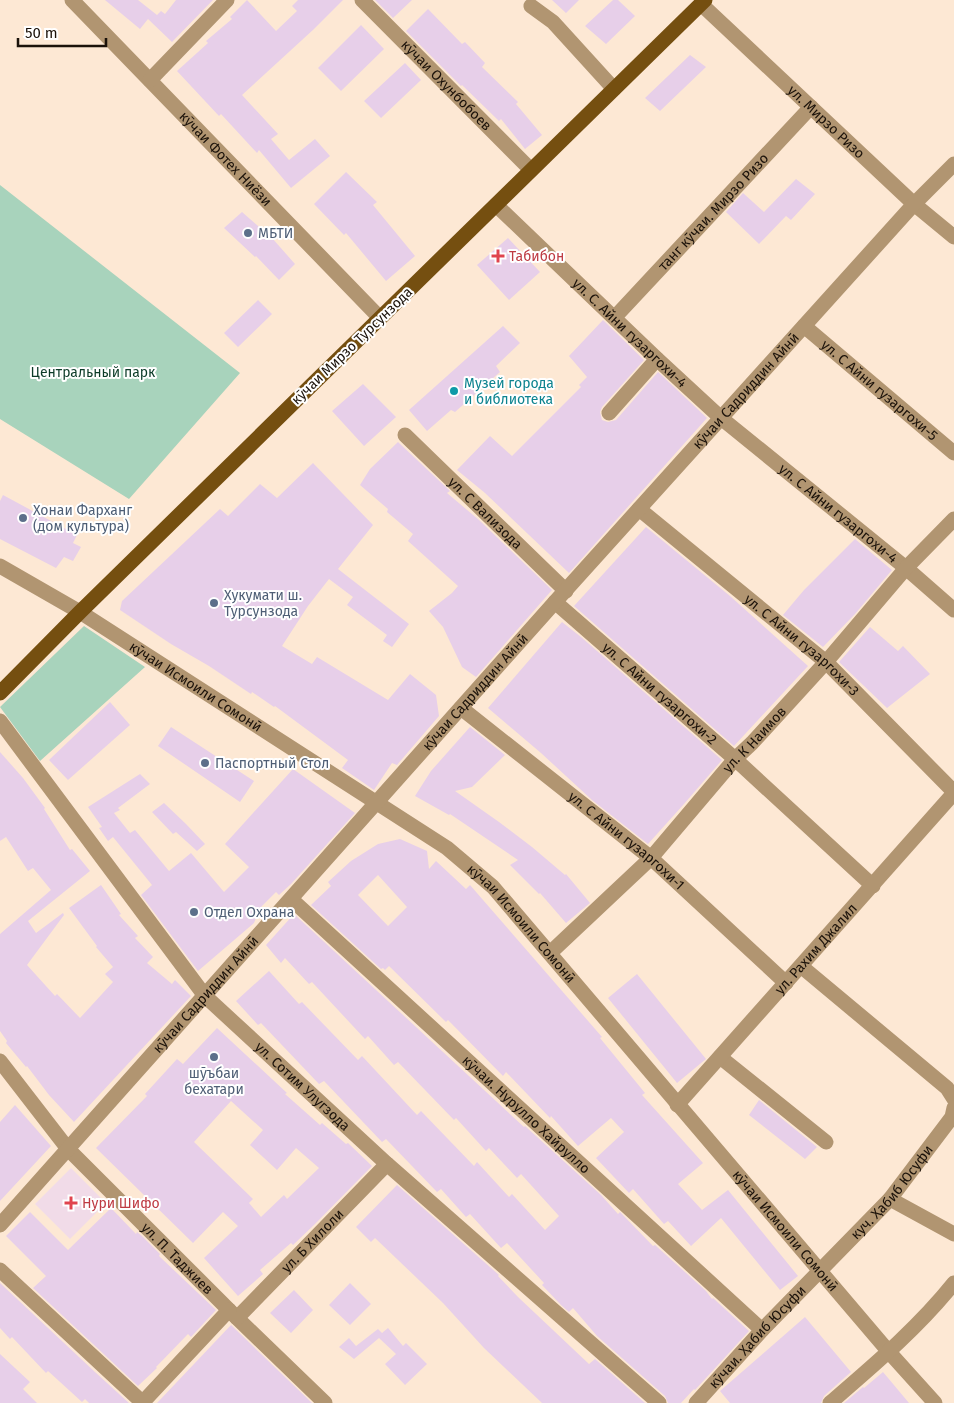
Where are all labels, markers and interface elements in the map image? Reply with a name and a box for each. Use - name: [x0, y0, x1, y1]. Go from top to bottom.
- scale bar: [18, 15, 105, 47]
- text: 50 m: [25, 24, 58, 42]
- street label: кӯчаи Охунбобоев: [398, 36, 495, 134]
- street label: ул. Мирзо Ризо: [784, 82, 868, 162]
- street label: кӯчаи Фотех Ниёзи: [176, 108, 276, 210]
- street label: танг кӯчаи. Мирзо Ризо: [654, 150, 772, 274]
- place label: МБТИ: [258, 225, 293, 242]
- marker: МБТИ: [242, 227, 254, 239]
- place label: Табибон: [509, 248, 564, 265]
- marker: Табибон: [491, 249, 505, 263]
- street label: ул. С. Айни гузаргохи-4: [569, 274, 691, 391]
- street label: кӯчаи Мирзо Турсунзода: [288, 284, 416, 408]
- street label: кӯчаи Садриддин Айнӣ: [689, 329, 802, 452]
- street label: ул. С Айни гузаргохи-5: [818, 336, 941, 444]
- park label: Центральный парк: [31, 364, 156, 381]
- place label: Музей города и библиотека: [464, 375, 554, 408]
- marker: Музей города и библиотека: [448, 385, 460, 397]
- street label: ул. С Айни гузаргохи-4: [776, 460, 902, 567]
- street label: ул. С Вализода: [445, 473, 526, 553]
- place label: Хонаи Фарханг (дом культура): [33, 502, 132, 535]
- marker: Хонаи Фарханг (дом культура): [17, 512, 29, 524]
- place label: Хукумати ш. Турсунзода: [224, 587, 302, 620]
- street label: ул. С Айни гузаргохи-3: [741, 590, 863, 699]
- marker: Хукумати ш. Турсунзода: [208, 597, 220, 609]
- street label: кӯчаи Садриддин Айнӣ: [418, 630, 531, 754]
- street label: кӯчаи Исмоили Сомонӣ: [126, 638, 265, 735]
- street label: ул. С Айни гузаргохи-2: [599, 639, 721, 748]
- street label: ул. К Наимов: [719, 703, 790, 776]
- place label: Паспортный Стол: [215, 755, 329, 772]
- marker: Паспортный Стол: [199, 757, 211, 769]
- street label: ул. С Айни гузаргохи-1: [565, 788, 688, 893]
- street label: кӯчаи Исмоили Сомонӣ: [464, 860, 579, 986]
- street label: ул. Рахим Джалил: [771, 900, 861, 998]
- place label: Отдел Охрана: [204, 904, 294, 921]
- marker: Отдел Охрана: [188, 906, 200, 918]
- street label: кӯчаи Садриддин Айнӣ: [149, 932, 262, 1056]
- street label: ул. Сотим Улугзода: [252, 1038, 354, 1134]
- marker: шӯъбаи бехатари: [208, 1051, 220, 1063]
- street label: кӯчаи. Нурулло Хайрулло: [459, 1052, 594, 1177]
- place label: шӯъбаи бехатари: [184, 1065, 244, 1098]
- street label: куч. Ҳабиб Юсуфи: [847, 1141, 936, 1243]
- street label: кӯчаи Исмоили Сомонӣ: [729, 1166, 842, 1295]
- place label: Нури Шифо: [82, 1195, 160, 1212]
- marker: Нури Шифо: [64, 1196, 78, 1210]
- street label: ул. Б Хилоли: [278, 1205, 347, 1276]
- street label: ул. П. Таджиев: [138, 1219, 217, 1298]
- street label: кӯчаи. Ҳабиб Юсуфи: [705, 1282, 809, 1392]

